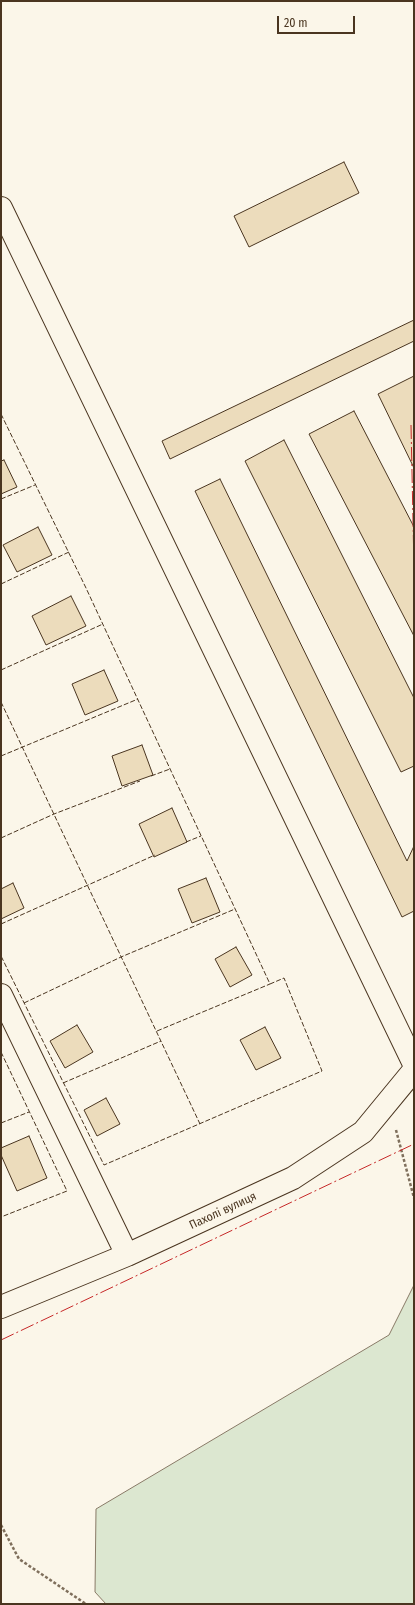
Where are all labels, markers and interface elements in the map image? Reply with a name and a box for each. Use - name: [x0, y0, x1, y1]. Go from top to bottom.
- scale bar: [279, 8, 357, 34]
- text: 20 m: [284, 16, 308, 30]
- street label: Пахолі вулиця: [187, 1189, 259, 1233]

